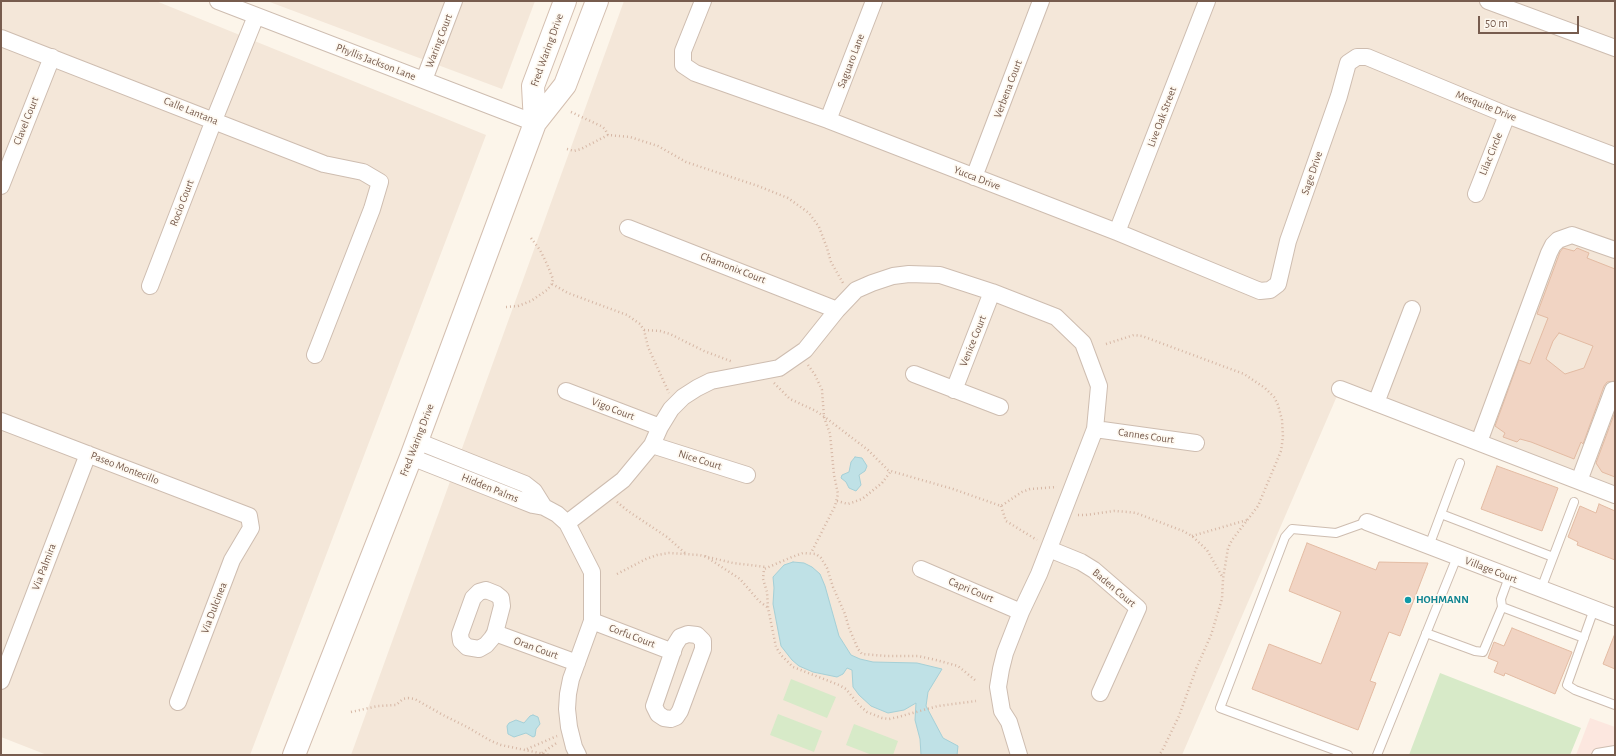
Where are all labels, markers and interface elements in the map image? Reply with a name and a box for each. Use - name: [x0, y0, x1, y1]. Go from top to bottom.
- scale bar: [1480, 8, 1581, 34]
- street label: Waring Court: [423, 12, 455, 70]
- street label: Fred Waring Drive: [528, 12, 566, 88]
- text: 50 m: [1485, 17, 1508, 29]
- street label: Saguaro Lane: [835, 32, 867, 90]
- street label: Phyllis Jackson Lane: [334, 41, 418, 83]
- street label: Verbena Court: [991, 58, 1025, 120]
- street label: Live Oak Street: [1144, 85, 1180, 149]
- street label: Mesquite Drive: [1454, 88, 1518, 124]
- street label: Calle Lantana: [162, 94, 220, 128]
- street label: Clavel Court: [10, 95, 42, 147]
- street label: Lilac Circle: [1476, 131, 1506, 177]
- street label: Sage Drive: [1298, 149, 1326, 197]
- street label: Yucca Drive: [952, 163, 1002, 193]
- street label: Rocio Court: [167, 178, 197, 228]
- street label: Chamonix Court: [698, 249, 768, 287]
- street label: Venice Court: [957, 314, 989, 368]
- street label: Vigo Court: [590, 395, 636, 423]
- street label: Fred Waring Drive: [397, 402, 437, 478]
- street label: Cannes Court: [1117, 426, 1175, 446]
- street label: Nice Court: [677, 447, 723, 473]
- street label: Paseo Montecillo: [89, 449, 161, 487]
- street label: Hidden Palms: [460, 471, 520, 505]
- street label: Via Palmira: [29, 542, 59, 592]
- street label: Village Court: [1463, 554, 1519, 586]
- street label: Baden Court: [1090, 566, 1138, 610]
- street label: Capri Court: [946, 575, 996, 605]
- street label: Via Dulcinea: [198, 580, 230, 636]
- place label: HOHMANN: [1416, 593, 1469, 607]
- marker: HOHMANN: [1403, 595, 1413, 605]
- street label: Corfu Court: [607, 621, 657, 651]
- street label: Oran Court: [512, 634, 560, 662]

